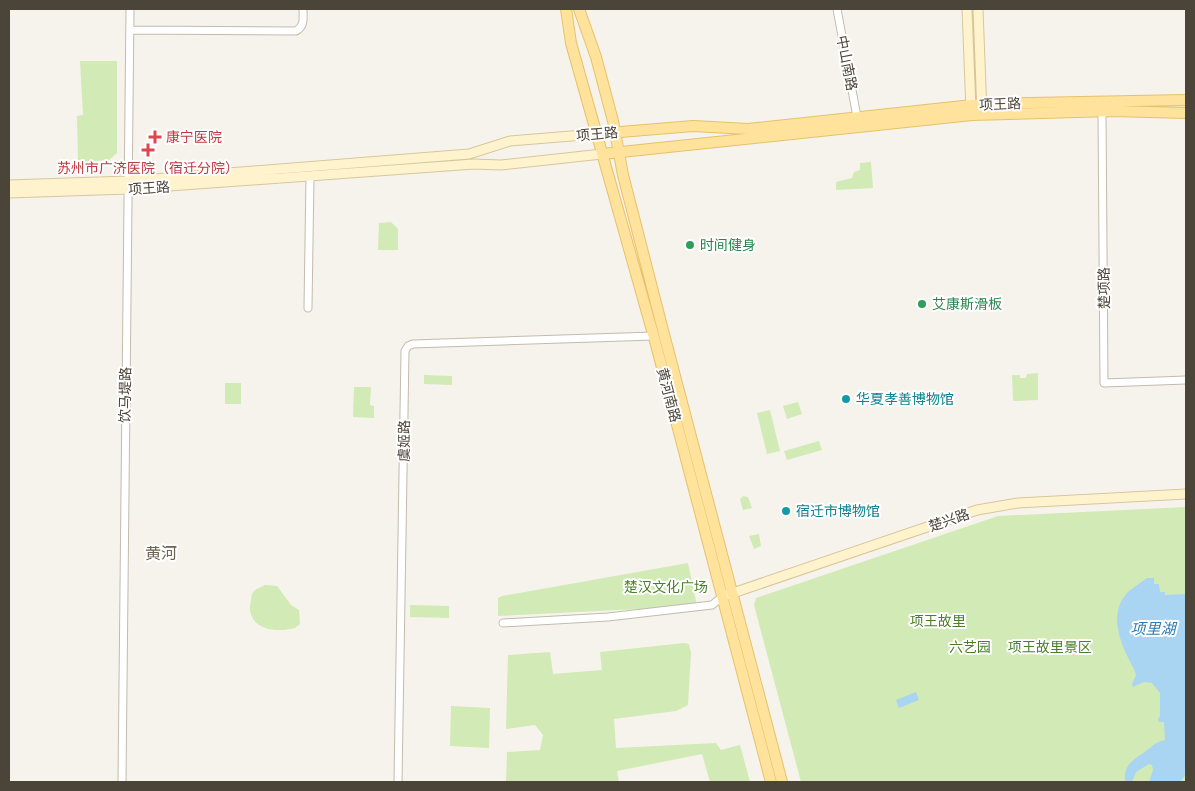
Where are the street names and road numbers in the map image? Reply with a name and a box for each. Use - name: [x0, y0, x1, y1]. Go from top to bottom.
- street label: 中山南路: [834, 34, 860, 92]
- street label: 项王路: [979, 95, 1021, 113]
- street label: 项王路: [575, 124, 619, 144]
- street label: 项王路: [127, 179, 171, 197]
- street label: 楚项路: [1096, 267, 1112, 309]
- street label: 黄河南路: [654, 366, 684, 424]
- street label: 饮马堤路: [117, 367, 133, 423]
- street label: 虞姬路: [396, 420, 412, 462]
- street label: 楚兴路: [927, 506, 971, 534]

